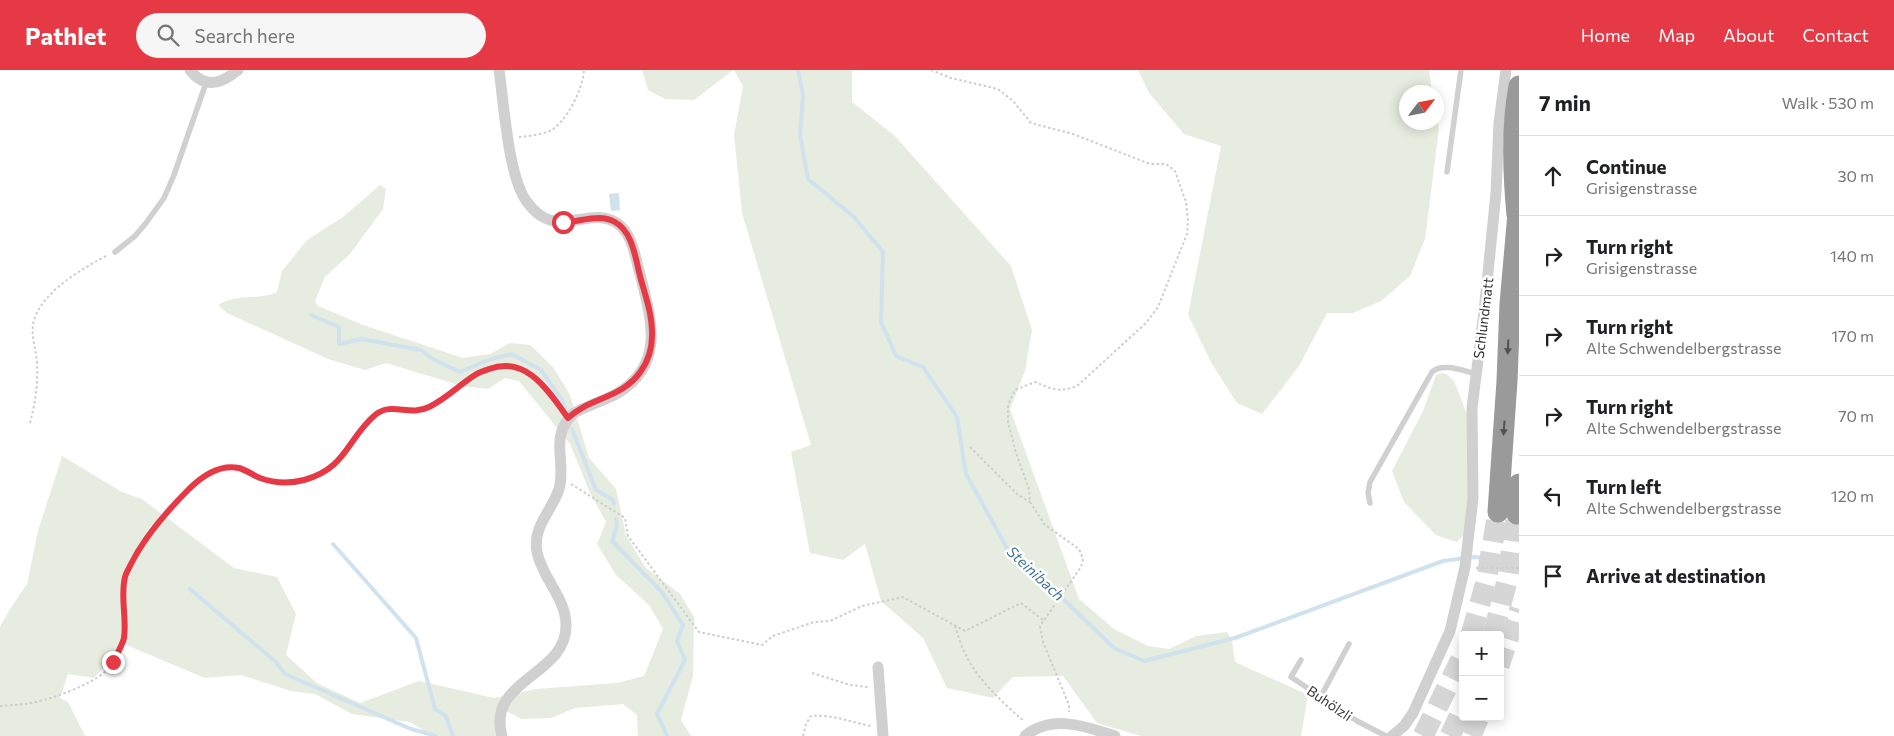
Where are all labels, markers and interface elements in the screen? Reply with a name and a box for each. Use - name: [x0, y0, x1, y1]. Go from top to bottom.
- search box: [136, 13, 486, 58]
- text: Pathlet: [25, 21, 106, 50]
- icon: search: [154, 21, 182, 49]
- text: Search here: [194, 24, 295, 47]
- text: Home: [1581, 24, 1630, 46]
- text: Map: [1658, 24, 1695, 46]
- text: About: [1723, 24, 1775, 46]
- text: Contact: [1803, 24, 1869, 46]
- north arrow: [1399, 85, 1444, 130]
- text: 7 min: [1539, 90, 1591, 115]
- text: Walk · 530 m: [1782, 93, 1874, 112]
- text: Continue: [1586, 155, 1666, 178]
- icon: ahead: [1539, 162, 1567, 190]
- text: 30 m: [1837, 166, 1874, 185]
- text: Grisigenstrasse: [1586, 178, 1697, 197]
- route start: [552, 211, 575, 234]
- text: Turn right: [1586, 235, 1673, 258]
- icon: right: [1539, 242, 1567, 270]
- text: 140 m: [1830, 246, 1874, 265]
- text: Grisigenstrasse: [1586, 258, 1697, 277]
- street label: Schlundmatt: [1470, 276, 1496, 360]
- text: Turn right: [1586, 315, 1673, 338]
- icon: right: [1539, 322, 1567, 350]
- text: 170 m: [1831, 326, 1874, 345]
- text: Alte Schwendelbergstrasse: [1586, 338, 1782, 357]
- one-way arrow: [1504, 339, 1512, 355]
- text: Turn right: [1586, 395, 1673, 418]
- icon: right: [1539, 402, 1567, 430]
- text: 70 m: [1838, 406, 1874, 425]
- text: Alte Schwendelbergstrasse: [1586, 418, 1782, 437]
- one-way arrow: [1500, 420, 1508, 436]
- text: Turn left: [1586, 475, 1661, 498]
- icon: left: [1539, 482, 1567, 510]
- text: 120 m: [1831, 486, 1874, 505]
- text: Alte Schwendelbergstrasse: [1586, 498, 1782, 517]
- water label: Steinibach: [1004, 542, 1068, 604]
- icon: arrive: [1539, 562, 1567, 590]
- text: Arrive at destination: [1586, 564, 1766, 587]
- map controls: [1459, 631, 1504, 721]
- button: +: [1459, 631, 1504, 676]
- route end: [102, 651, 125, 674]
- button: −: [1459, 676, 1504, 721]
- street label: Buhölzli: [1304, 682, 1356, 724]

